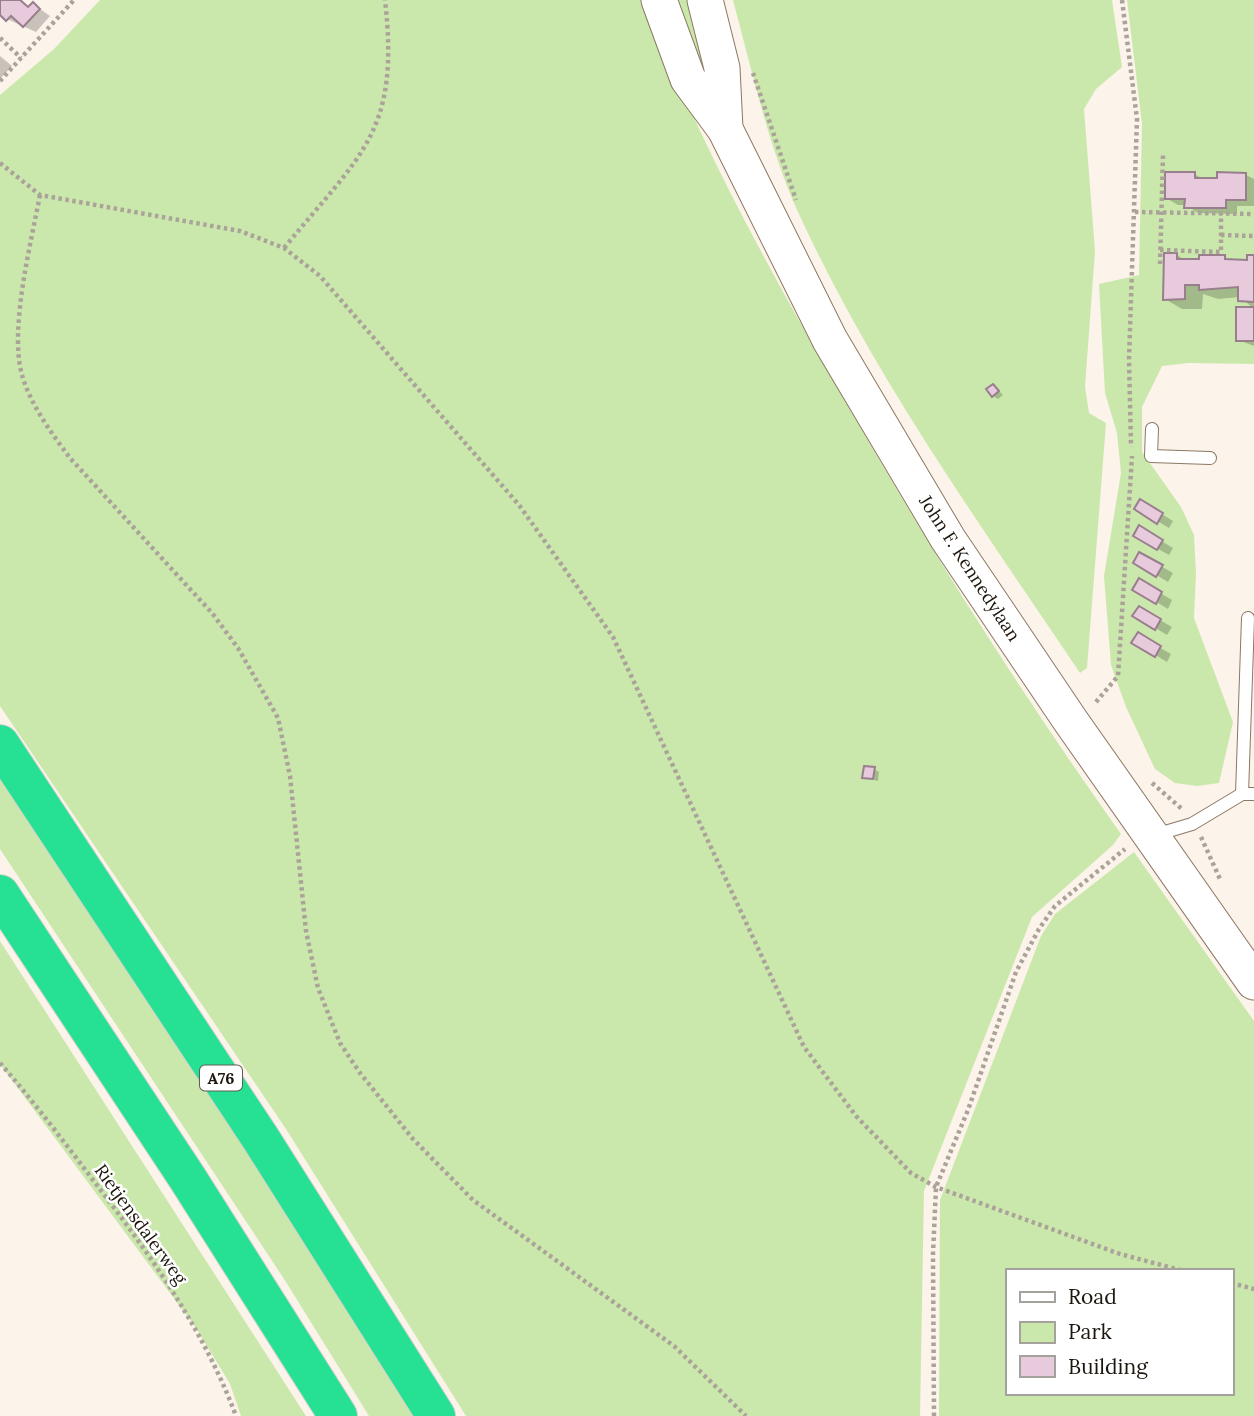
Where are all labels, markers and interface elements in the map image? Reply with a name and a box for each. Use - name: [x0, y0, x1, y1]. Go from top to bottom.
- street label: John F. Kennedylaan: [914, 490, 1026, 645]
- road number: A76: [200, 1066, 242, 1090]
- street label: Rietjensdalerweg: [90, 1159, 193, 1290]
- legend: [1006, 1269, 1233, 1395]
- text: Road: [1068, 1283, 1117, 1310]
- text: Park: [1068, 1318, 1112, 1345]
- text: Building: [1068, 1353, 1148, 1380]

